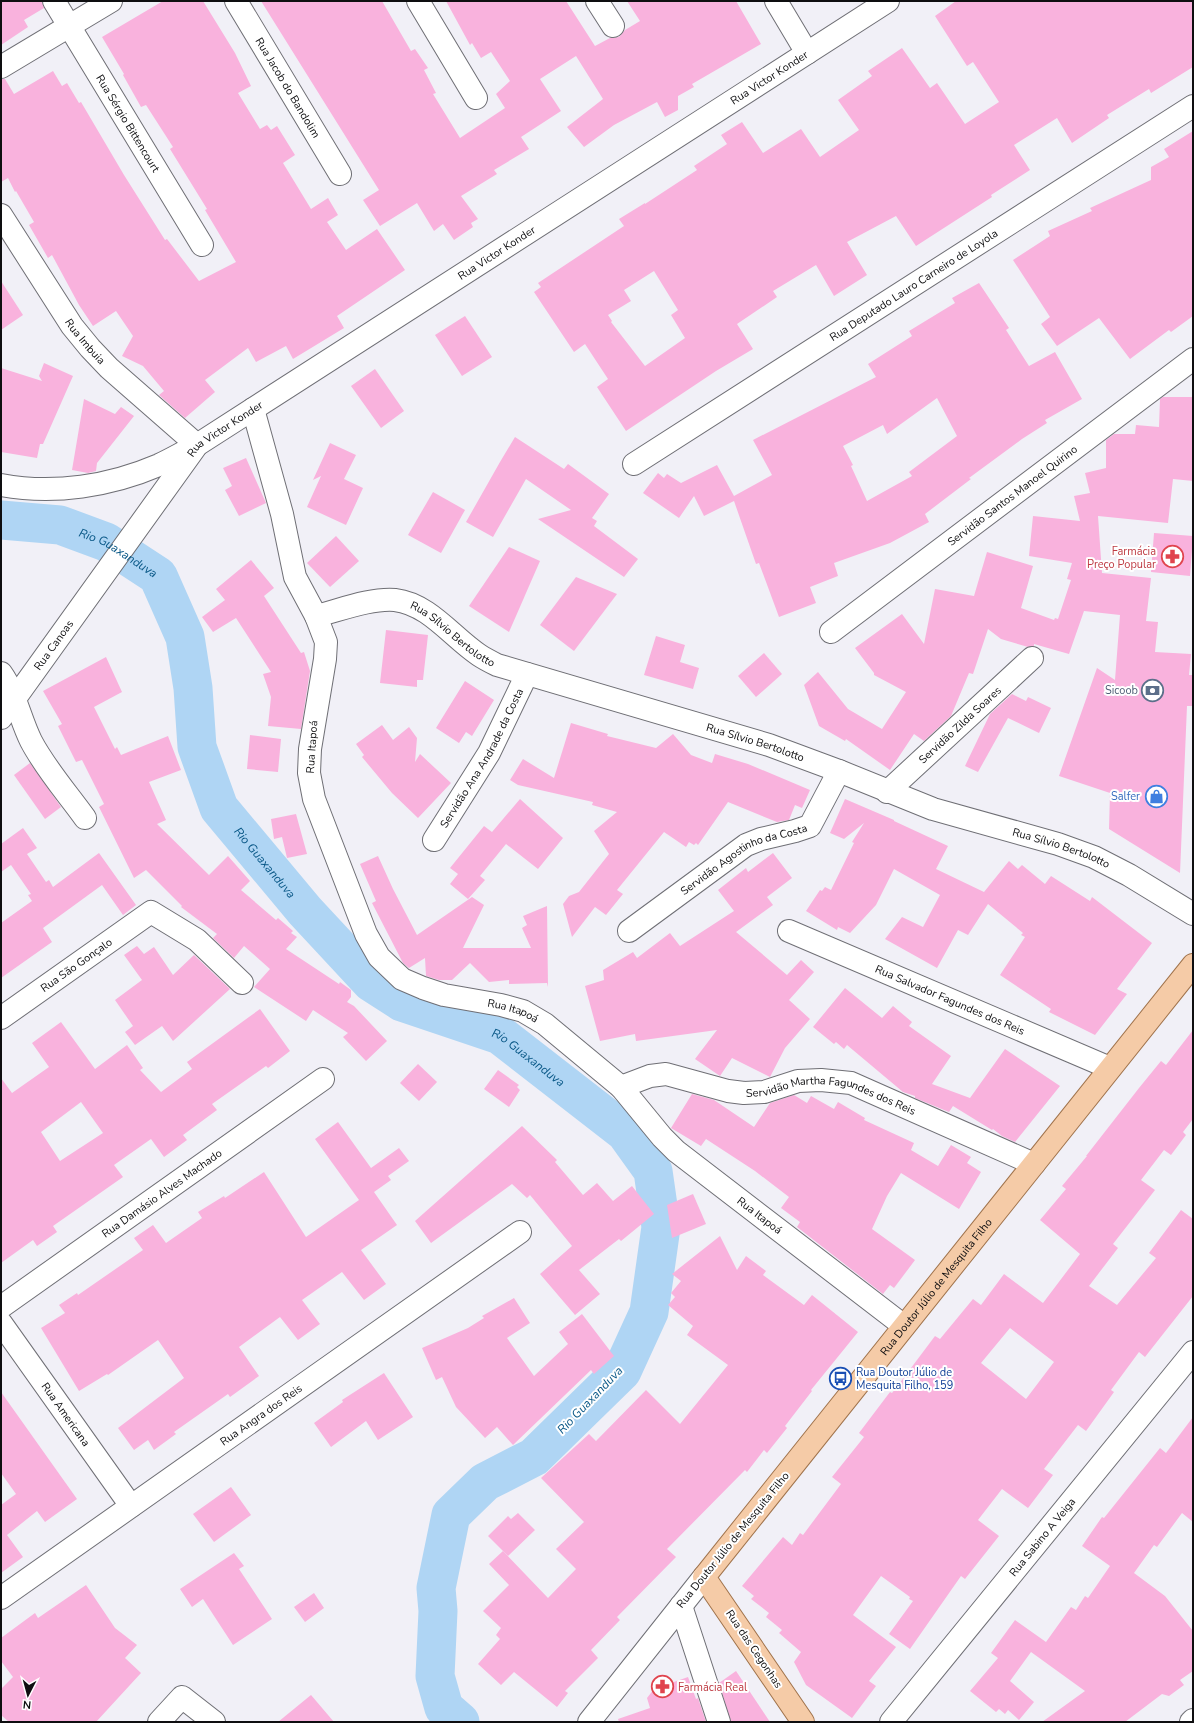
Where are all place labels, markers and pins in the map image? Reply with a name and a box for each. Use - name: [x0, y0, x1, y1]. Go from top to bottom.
- place label: Farmácia Preço Popular: [1087, 544, 1156, 572]
- pharmacy icon: Farmácia Preço Popular: [1159, 544, 1185, 570]
- bank icon: Sicoob: [1140, 677, 1166, 703]
- place label: Sicoob: [1105, 683, 1138, 698]
- shop icon: Salfer: [1143, 783, 1169, 809]
- place label: Salfer: [1111, 789, 1140, 804]
- bus stop icon: Rua Doutor Júlio de Mesquita Filho, 159: [828, 1365, 854, 1391]
- place label: Rua Doutor Júlio de Mesquita Filho, 159: [856, 1365, 953, 1393]
- pharmacy icon: Farmácia Real: [649, 1674, 675, 1700]
- place label: Farmácia Real: [678, 1680, 748, 1695]

